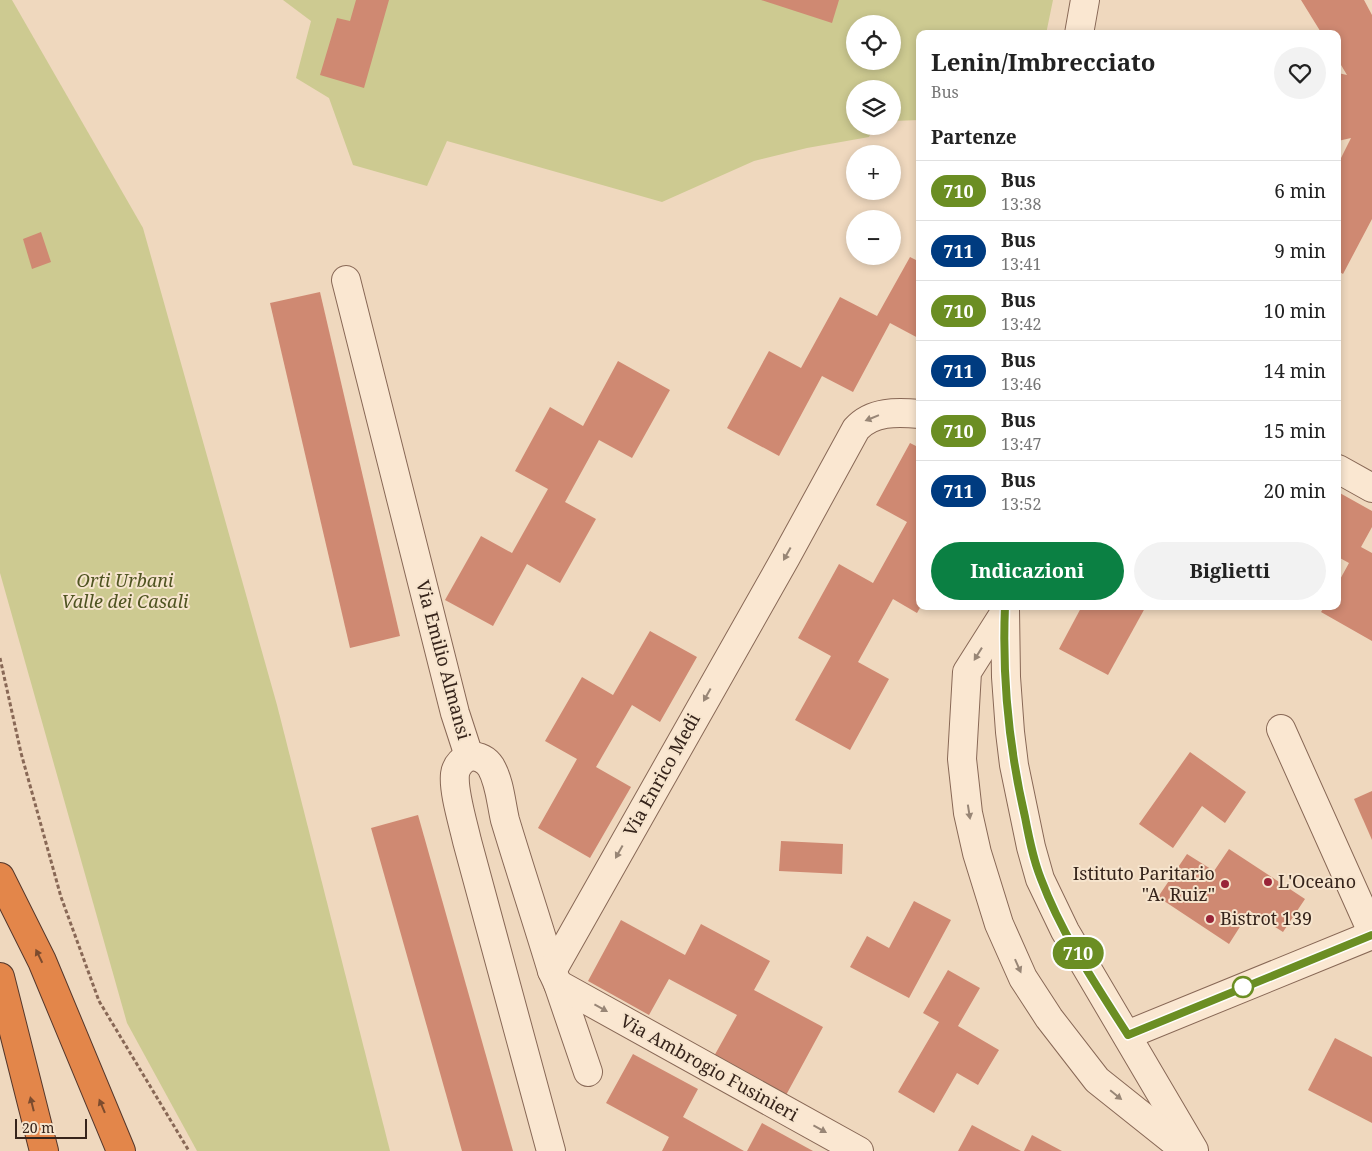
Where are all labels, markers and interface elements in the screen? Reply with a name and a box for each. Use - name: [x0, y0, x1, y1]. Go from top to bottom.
- map controls: [846, 15, 901, 265]
- button: locate: [846, 15, 901, 70]
- text: Lenin/Imbrecciato: [931, 45, 1156, 78]
- button: heart: [1274, 47, 1326, 99]
- button: layers: [846, 80, 901, 135]
- text: Bus: [931, 81, 959, 103]
- text: Partenze: [931, 124, 1017, 150]
- button: +: [846, 145, 901, 200]
- text: Bus: [1001, 167, 1036, 193]
- text: 6 min: [1274, 178, 1326, 204]
- text: 710: [943, 179, 974, 203]
- text: 13:38: [1001, 193, 1041, 215]
- button: −: [846, 210, 901, 265]
- text: Bus: [1001, 227, 1036, 253]
- text: 9 min: [1274, 238, 1326, 264]
- text: 711: [943, 239, 974, 263]
- text: 13:41: [1001, 253, 1041, 275]
- text: Bus: [1001, 287, 1036, 313]
- text: 10 min: [1264, 298, 1326, 324]
- text: 710: [943, 299, 974, 323]
- text: 13:42: [1001, 313, 1041, 335]
- text: Bus: [1001, 347, 1036, 373]
- text: 14 min: [1264, 358, 1326, 384]
- text: 711: [943, 359, 974, 383]
- text: 13:46: [1001, 373, 1041, 395]
- text: Bus: [1001, 407, 1036, 433]
- one-way arrow: [864, 414, 879, 422]
- text: 15 min: [1264, 418, 1326, 444]
- text: 710: [943, 419, 974, 443]
- text: 13:47: [1001, 433, 1041, 455]
- text: Bus: [1001, 467, 1036, 493]
- text: 20 min: [1264, 478, 1326, 504]
- text: 711: [943, 479, 974, 503]
- text: 13:52: [1001, 493, 1041, 515]
- button: Indicazioni: [931, 542, 1124, 600]
- button: Biglietti: [1134, 542, 1326, 600]
- one-way arrow: [783, 547, 792, 561]
- park label: Orti Urbani Valle dei Casali: [62, 568, 189, 613]
- street label: Via Emilio Almansi: [411, 577, 477, 742]
- one-way arrow: [974, 647, 983, 660]
- one-way arrow: [703, 688, 711, 703]
- street label: Via Enrico Medi: [617, 709, 705, 840]
- one-way arrow: [965, 804, 973, 820]
- one-way arrow: [615, 845, 623, 860]
- place label: Istituto Paritario "A. Ruiz": [1073, 861, 1215, 906]
- place label: L'Oceano: [1278, 869, 1356, 893]
- marker: L'Oceano: [1262, 876, 1274, 888]
- marker: Istituto Paritario "A. Ruiz": [1219, 878, 1231, 890]
- place label: Bistrot 139: [1220, 906, 1312, 930]
- marker: Bistrot 139: [1204, 913, 1216, 925]
- line badge: 710: [1049, 937, 1107, 969]
- text: 710: [1063, 941, 1093, 965]
- one-way arrow: [35, 949, 43, 963]
- one-way arrow: [1014, 959, 1022, 973]
- unlabelled marker: [1232, 976, 1254, 998]
- one-way arrow: [594, 1004, 608, 1012]
- street label: Via Ambrogio Fusinieri: [616, 1008, 803, 1126]
- one-way arrow: [1109, 1089, 1122, 1100]
- one-way arrow: [28, 1096, 36, 1111]
- one-way arrow: [98, 1098, 106, 1113]
- scale bar: [15, 1116, 88, 1139]
- text: 20 m: [22, 1118, 55, 1137]
- one-way arrow: [812, 1125, 827, 1133]

